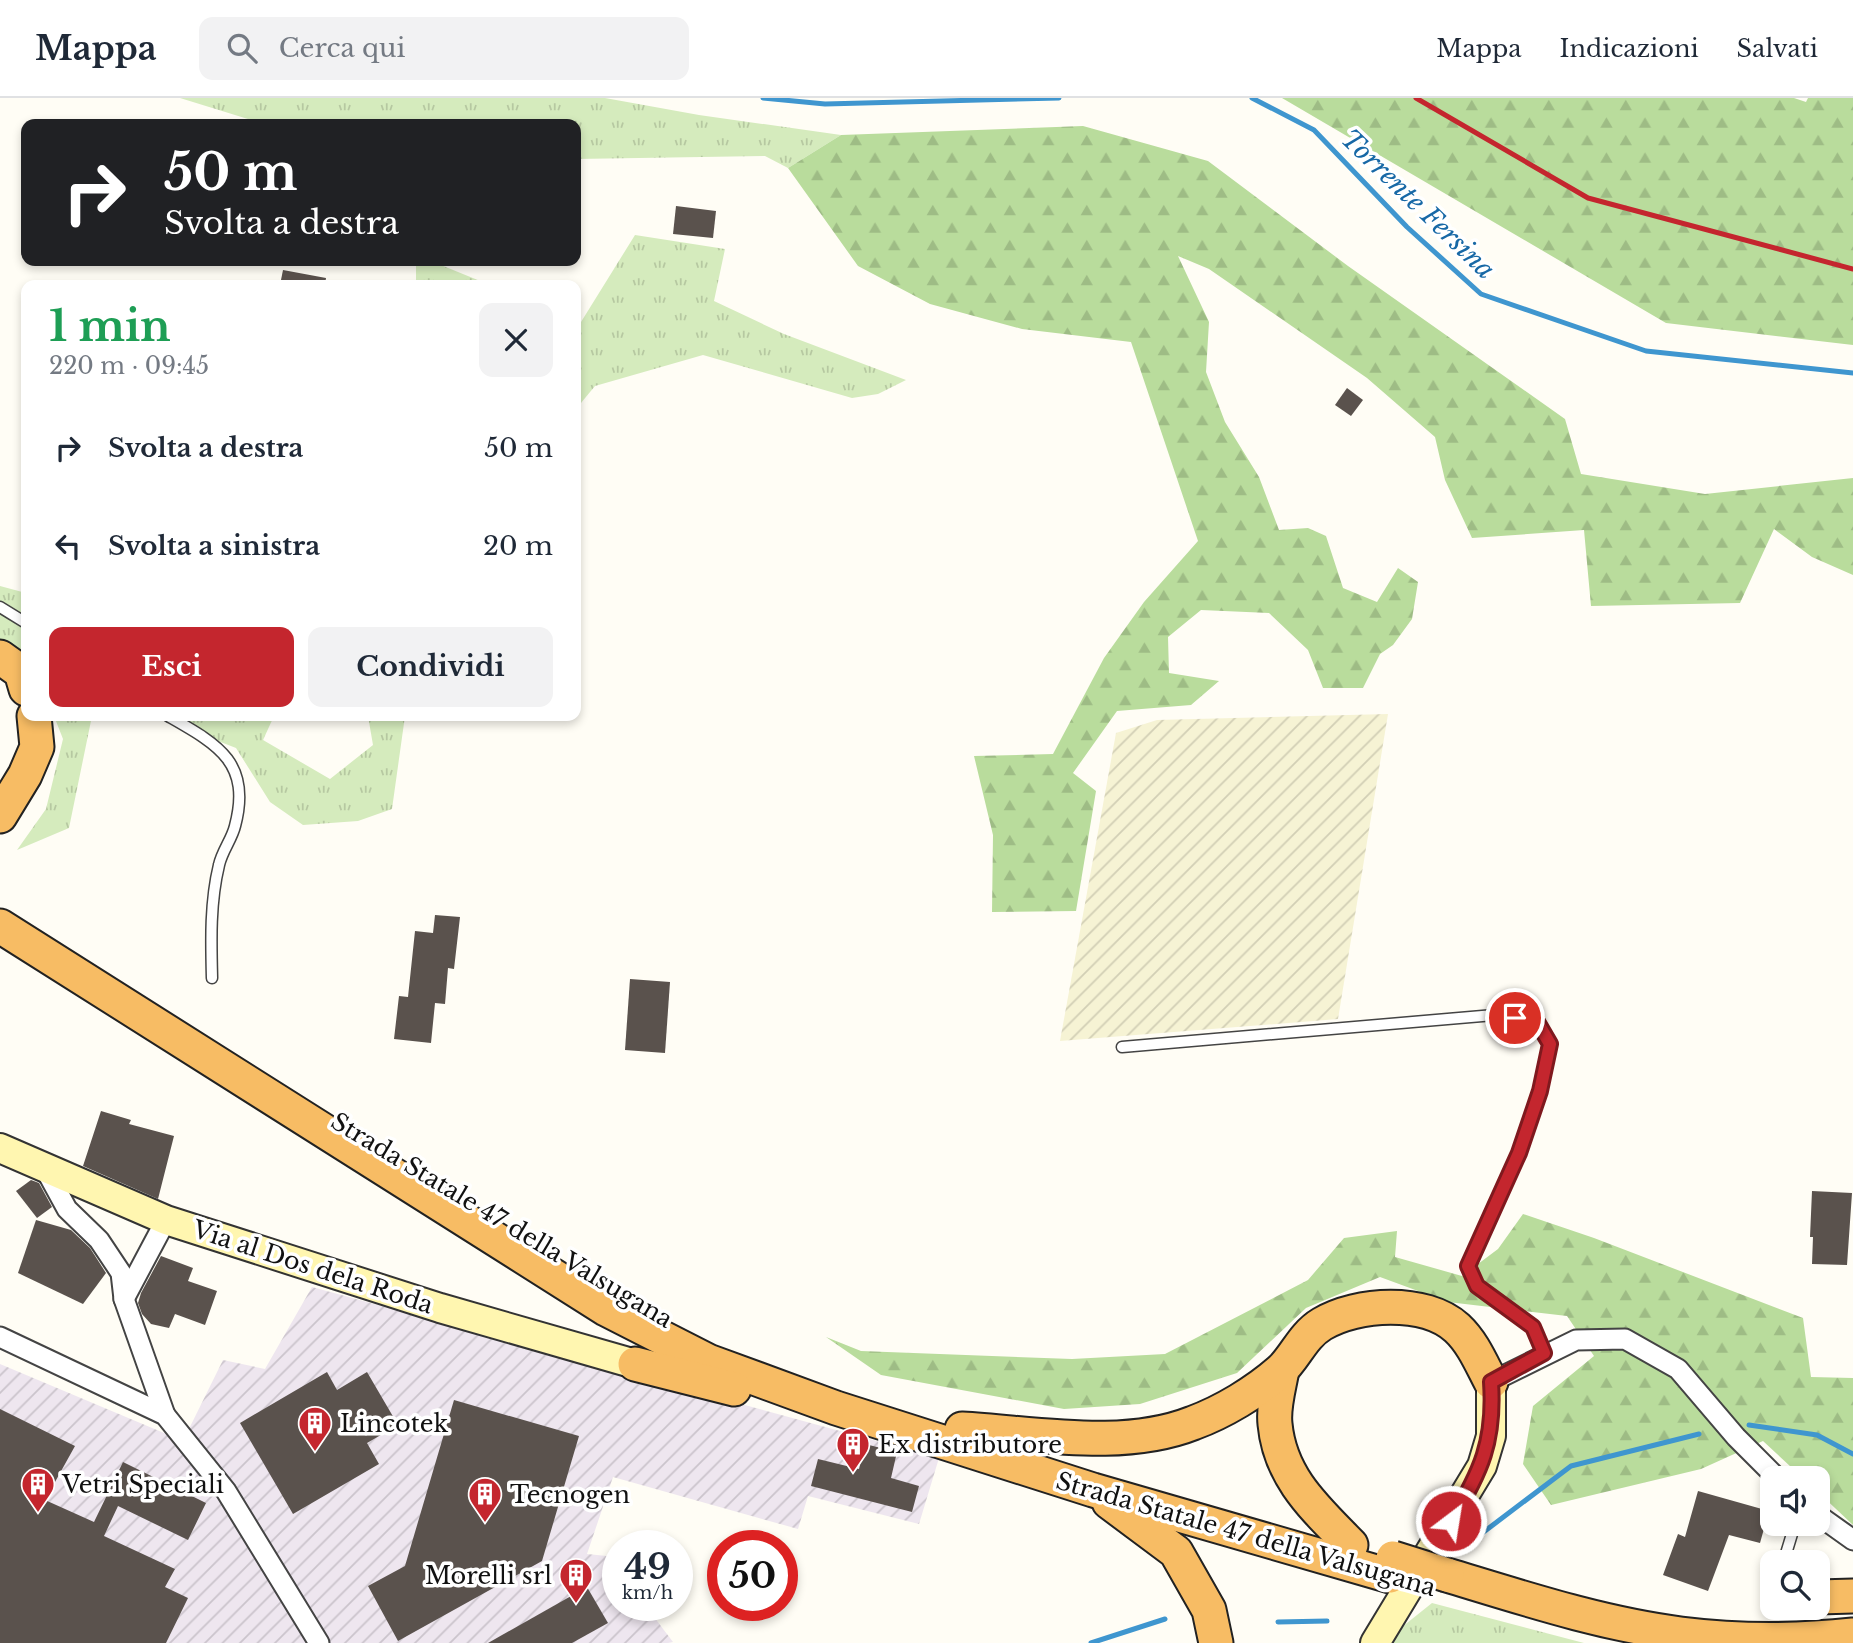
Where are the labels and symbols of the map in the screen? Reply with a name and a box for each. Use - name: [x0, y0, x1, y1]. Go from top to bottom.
- water label: Torrente Fersina: [1334, 122, 1502, 286]
- pin: [1485, 988, 1545, 1048]
- street label: Strada Statale 47 della Valsugana: [326, 1106, 679, 1334]
- street label: Via al Dos dela Roda: [188, 1214, 437, 1320]
- building icon: Lincotek: [296, 1404, 334, 1453]
- place label: Lincotek: [340, 1409, 449, 1438]
- building icon: Ex distributore: [834, 1425, 872, 1474]
- place label: Ex distributore: [878, 1430, 1062, 1459]
- building icon: Vetri Speciali: [19, 1465, 57, 1514]
- street label: Strada Statale 47 della Valsugana: [1053, 1466, 1440, 1602]
- place label: Vetri Speciali: [61, 1470, 224, 1499]
- building icon: Tecnogen: [466, 1475, 504, 1524]
- place label: Tecnogen: [510, 1480, 630, 1509]
- position arrow: [1414, 1484, 1488, 1558]
- speed limit sign: 50: [707, 1530, 798, 1621]
- building icon: Morelli srl: [557, 1556, 595, 1605]
- place label: Morelli srl: [425, 1561, 552, 1590]

